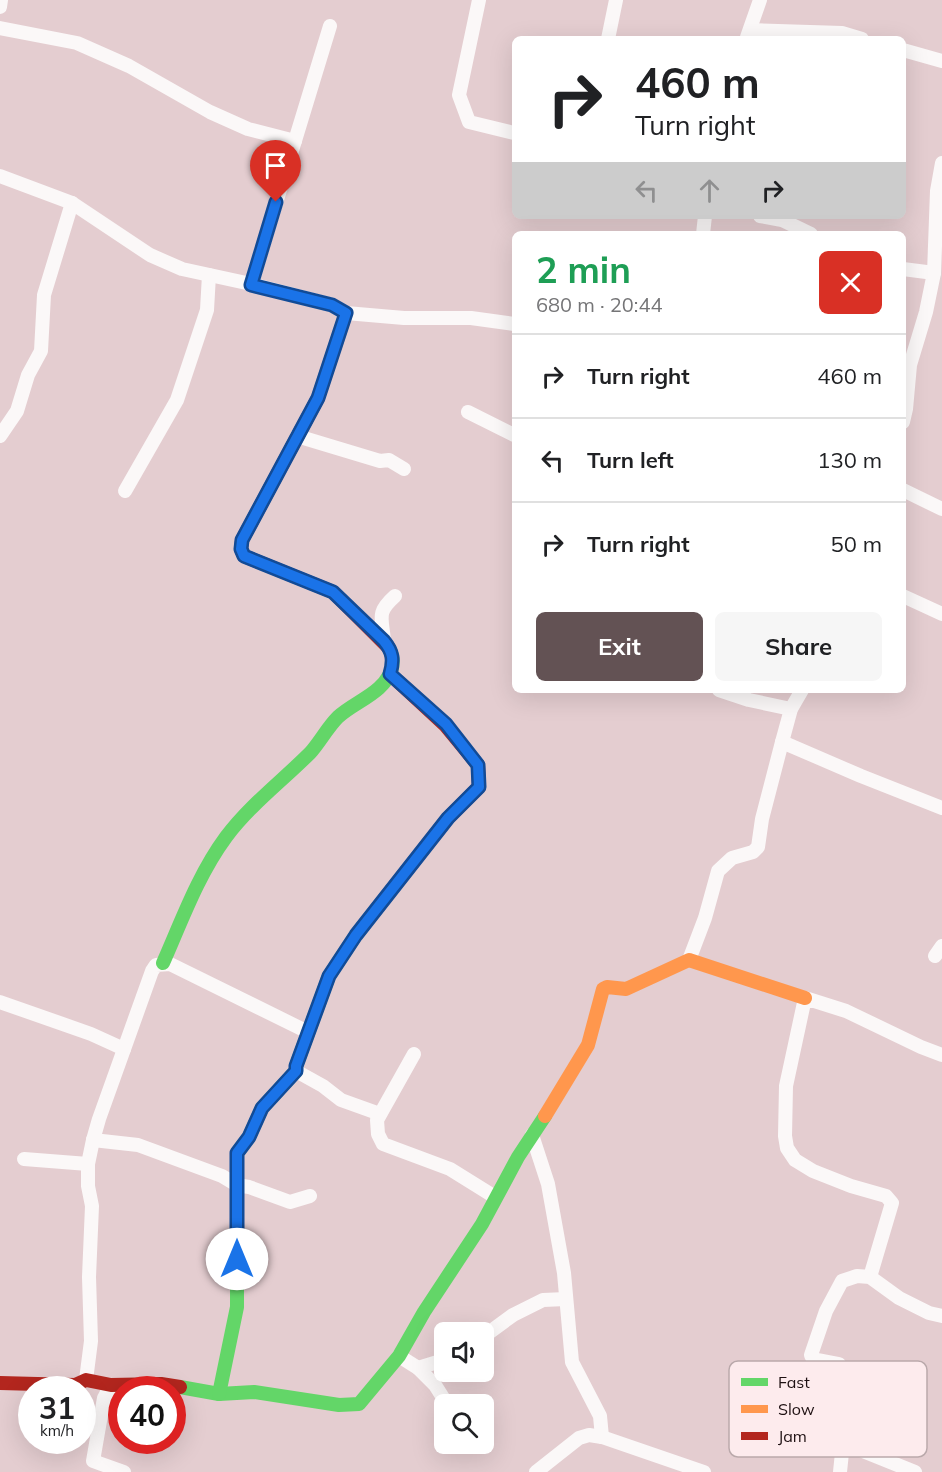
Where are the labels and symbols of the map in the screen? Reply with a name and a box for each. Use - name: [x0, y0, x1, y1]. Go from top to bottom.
- pin: [250, 140, 301, 202]
- position arrow: [205, 1227, 269, 1291]
- legend: [729, 1361, 927, 1457]
- text: Fast: [778, 1372, 810, 1392]
- speed limit sign: 40: [108, 1376, 186, 1454]
- text: Slow: [778, 1399, 815, 1419]
- text: Jam: [778, 1426, 807, 1446]

